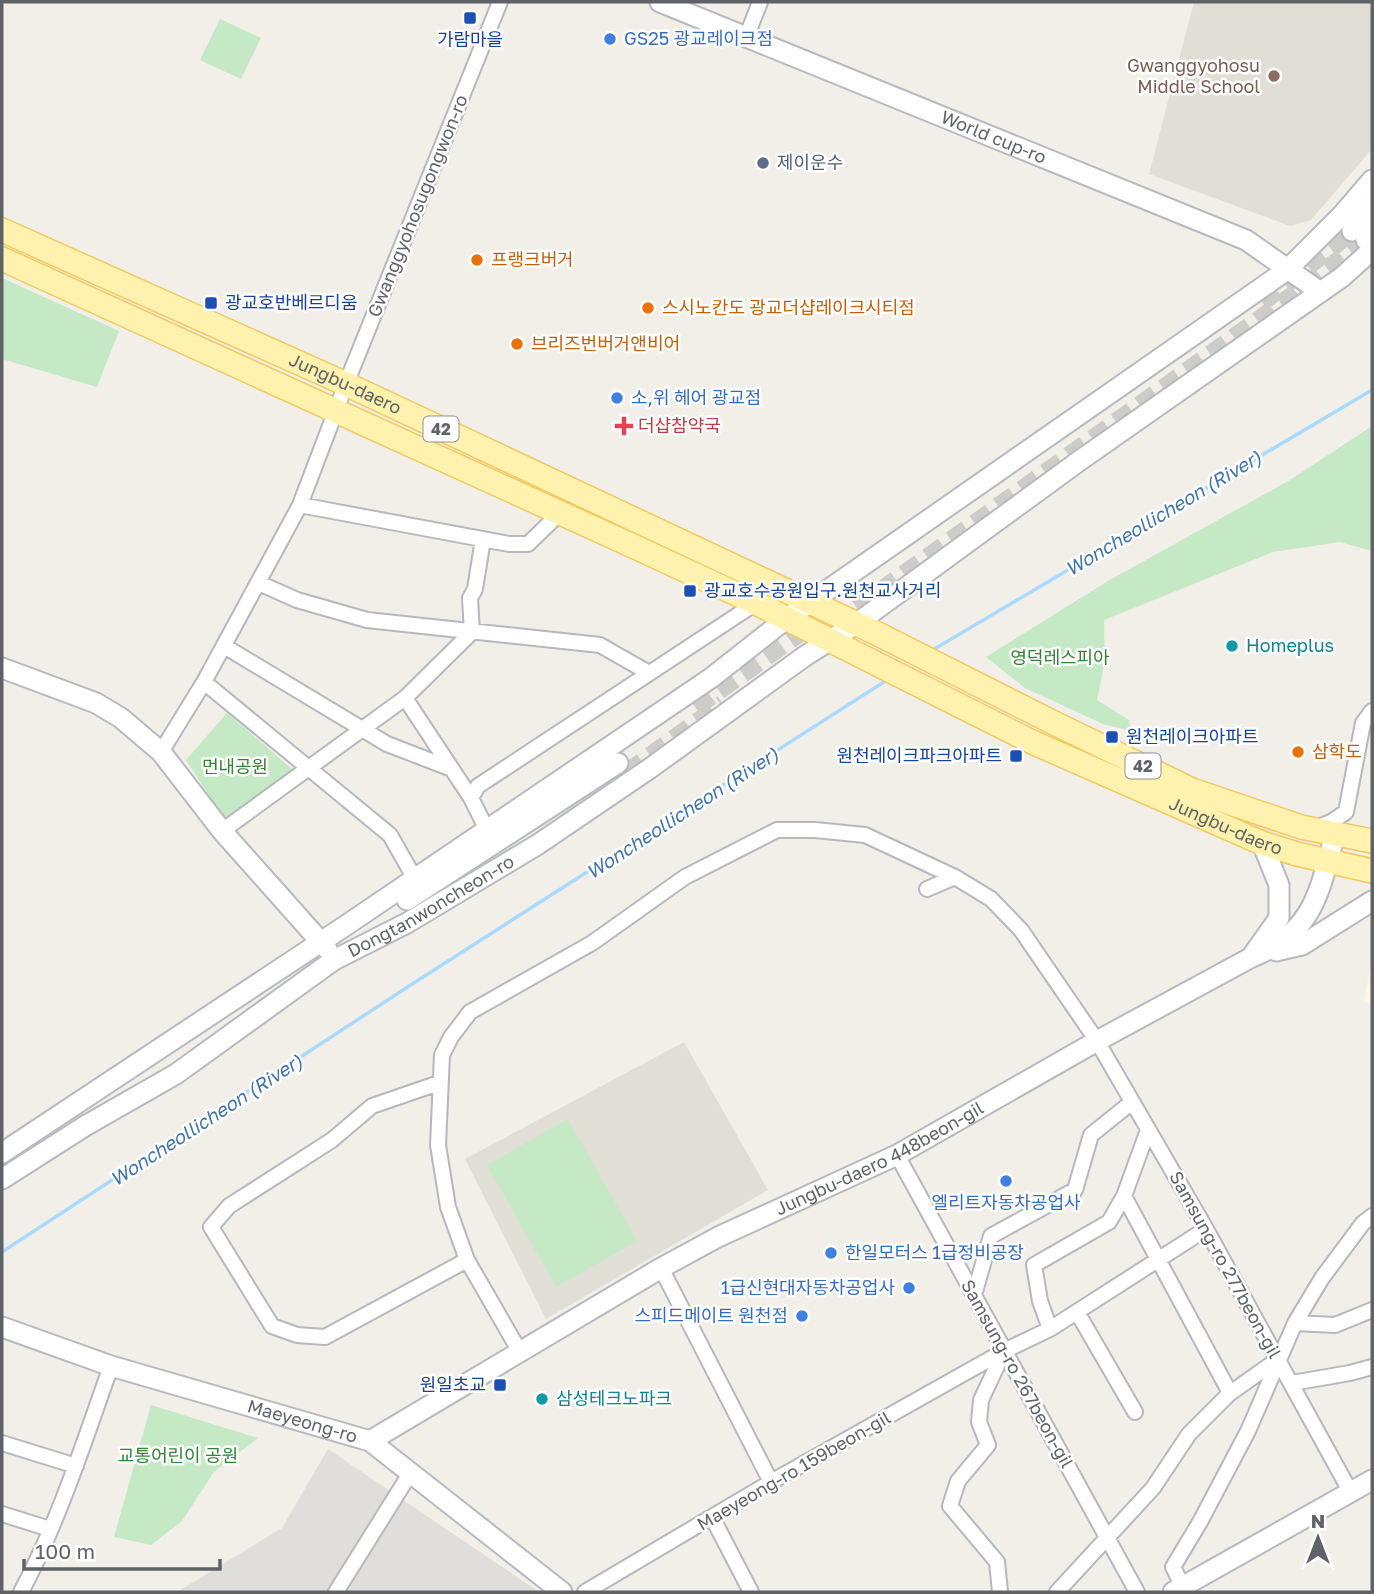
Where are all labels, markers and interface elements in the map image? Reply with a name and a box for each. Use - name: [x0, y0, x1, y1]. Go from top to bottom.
- marker: 가람마을: [462, 10, 478, 26]
- place label: GS25 광교레이크점: [624, 27, 773, 49]
- place label: 가람마을: [437, 28, 503, 50]
- marker: GS25 광교레이크점: [602, 31, 618, 47]
- place label: Gwanggyohosu Middle School: [1127, 54, 1260, 97]
- marker: Gwanggyohosu Middle School: [1266, 68, 1282, 84]
- street label: Gwanggyohosugongwon-ro: [362, 91, 472, 320]
- street label: World cup-ro: [938, 105, 1050, 168]
- place label: 제이운수: [777, 151, 843, 173]
- marker: 제이운수: [755, 155, 771, 171]
- place label: 프랭크버거: [491, 248, 574, 270]
- marker: 프랭크버거: [469, 252, 485, 268]
- place label: 광교호반베르디움: [225, 291, 357, 313]
- marker: 광교호반베르디움: [203, 295, 219, 311]
- place label: 스시노칸도 광교더샵레이크시티점: [662, 296, 915, 318]
- marker: 스시노칸도 광교더샵레이크시티점: [640, 300, 656, 316]
- place label: 브리즈번버거앤비어: [531, 332, 680, 354]
- marker: 브리즈번버거앤비어: [509, 336, 525, 352]
- street label: Jungbu-daero: [286, 348, 405, 418]
- place label: 소,위 헤어 광교점: [631, 386, 761, 408]
- marker: 소,위 헤어 광교점: [609, 390, 625, 406]
- place label: 더샵참약국: [638, 414, 721, 436]
- road number: 42: [424, 416, 458, 442]
- marker: 더샵참약국: [616, 418, 632, 434]
- water label: Woncheollicheon (River): [1061, 445, 1265, 580]
- place label: 광교호수공원입구.원천교사거리: [704, 579, 941, 601]
- marker: 광교호수공원입구.원천교사거리: [682, 583, 698, 599]
- place label: Homeplus: [1246, 634, 1334, 656]
- marker: Homeplus: [1224, 638, 1240, 654]
- park label: 영덕레스피아: [1010, 646, 1110, 668]
- place label: 원천레이크아파트: [1126, 725, 1258, 747]
- marker: 원천레이크아파트: [1104, 729, 1120, 745]
- place label: 삼학도: [1312, 740, 1362, 762]
- water label: Woncheollicheon (River): [581, 741, 783, 883]
- place label: 원천레이크파크아파트: [836, 744, 1002, 766]
- marker: 삼학도: [1290, 744, 1306, 760]
- marker: 원천레이크파크아파트: [1008, 748, 1024, 764]
- road number: 42: [1126, 754, 1160, 778]
- park label: 먼내공원: [202, 755, 268, 777]
- street label: Jungbu-daero: [1166, 792, 1285, 859]
- street label: Dongtanwoncheon-ro: [344, 849, 518, 961]
- water label: Woncheollicheon (River): [105, 1048, 307, 1190]
- street label: Jungbu-daero 448beon-gil: [771, 1096, 987, 1219]
- street label: Samsung-ro 277beon-gil: [1165, 1167, 1287, 1362]
- marker: 엘리트자동차공업사: [998, 1173, 1014, 1189]
- place label: 엘리트자동차공업사: [931, 1191, 1081, 1213]
- place label: 한일모터스 1급정비공장: [845, 1241, 1024, 1263]
- marker: 한일모터스 1급정비공장: [823, 1245, 839, 1261]
- place label: 1급신현대자동차공업사: [721, 1276, 895, 1298]
- street label: Samsung-ro 267beon-gil: [957, 1276, 1079, 1472]
- marker: 1급신현대자동차공업사: [901, 1280, 917, 1296]
- place label: 스피드메이트 원천점: [634, 1304, 788, 1326]
- marker: 스피드메이트 원천점: [794, 1308, 810, 1324]
- place label: 원일초교: [420, 1373, 486, 1395]
- marker: 원일초교: [492, 1377, 508, 1393]
- place label: 삼성테크노파크: [556, 1387, 672, 1409]
- marker: 삼성테크노파크: [534, 1391, 550, 1407]
- street label: Maeyeong-ro: [245, 1394, 360, 1447]
- street label: Maeyeong-ro 159beon-gil: [693, 1406, 894, 1535]
- park label: 교통어린이 공원: [118, 1444, 238, 1466]
- north arrow: [1283, 1503, 1353, 1573]
- text: N: [1311, 1509, 1325, 1532]
- scale bar: [24, 1528, 220, 1572]
- text: 100 m: [35, 1538, 95, 1564]

